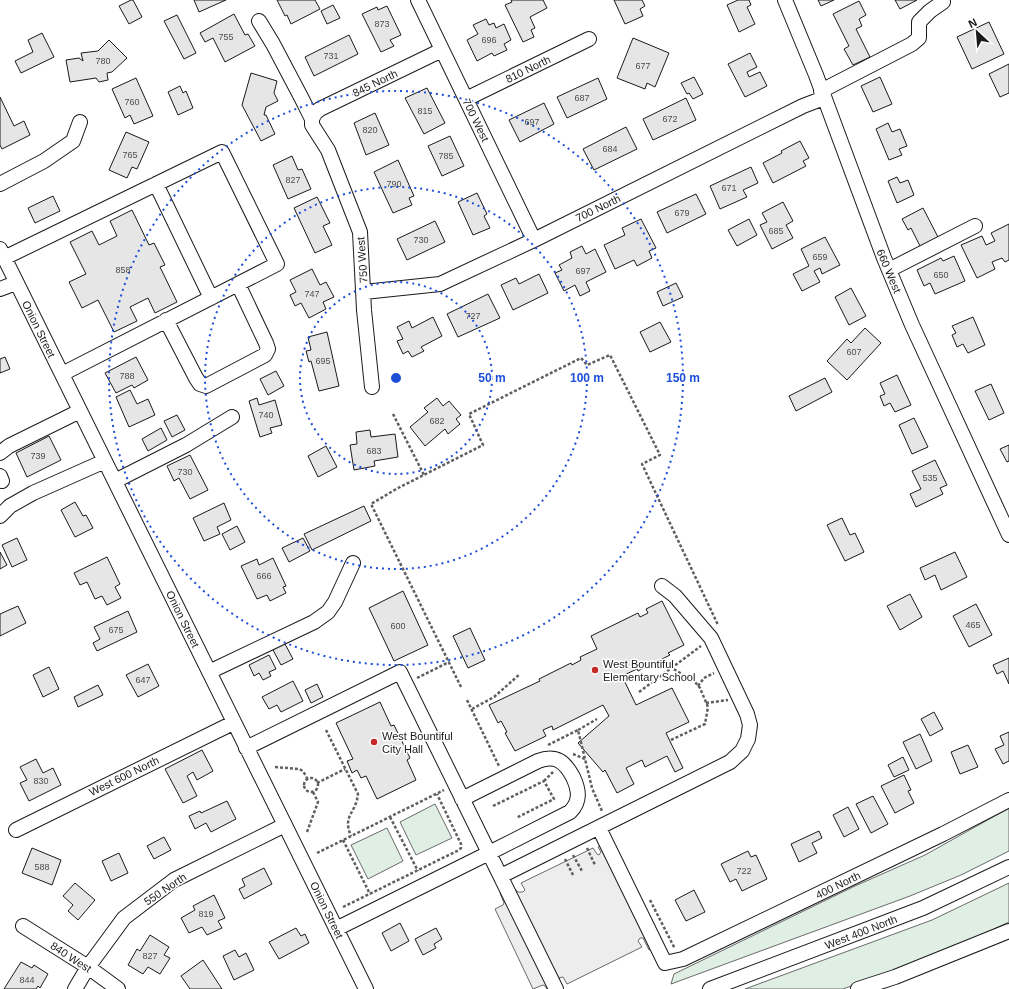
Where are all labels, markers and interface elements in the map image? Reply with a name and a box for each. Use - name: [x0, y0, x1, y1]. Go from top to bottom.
- north arrow: [957, 12, 997, 52]
- text: N: [966, 16, 979, 30]
- house number: 873: [374, 19, 390, 29]
- house number: 755: [218, 32, 234, 42]
- house number: 696: [481, 35, 497, 45]
- house number: 731: [323, 51, 339, 61]
- street label: 810 North: [504, 53, 552, 85]
- house number: 780: [95, 56, 111, 66]
- house number: 677: [635, 61, 651, 71]
- street label: 845 North: [351, 67, 399, 99]
- house number: 687: [574, 93, 590, 103]
- house number: 760: [124, 97, 140, 107]
- street label: 700 West: [460, 97, 492, 143]
- house number: 815: [417, 106, 433, 116]
- house number: 672: [662, 114, 678, 124]
- house number: 697: [524, 117, 540, 127]
- house number: 820: [362, 125, 378, 135]
- house number: 684: [602, 144, 618, 154]
- house number: 765: [122, 150, 138, 160]
- house number: 785: [438, 151, 454, 161]
- house number: 827: [285, 175, 301, 185]
- house number: 790: [386, 179, 402, 189]
- house number: 671: [721, 183, 737, 193]
- street label: 700 North: [574, 192, 622, 224]
- house number: 679: [674, 208, 690, 218]
- house number: 685: [768, 226, 784, 236]
- house number: 730: [413, 235, 429, 245]
- street label: 750 West: [354, 236, 370, 284]
- street label: 660 West: [874, 247, 904, 295]
- house number: 659: [812, 252, 828, 262]
- house number: 858: [115, 265, 131, 275]
- house number: 697: [575, 266, 591, 276]
- house number: 650: [933, 270, 949, 280]
- house number: 747: [304, 289, 320, 299]
- street label: Onion Street: [20, 299, 58, 359]
- house number: 727: [465, 311, 481, 321]
- house number: 607: [846, 347, 862, 357]
- house number: 695: [315, 356, 331, 366]
- house number: 788: [119, 371, 135, 381]
- centre of rings: [389, 371, 403, 385]
- text: 50 m: [478, 371, 506, 385]
- text: 100 m: [570, 371, 604, 385]
- text: 150 m: [666, 371, 700, 385]
- house number: 740: [258, 410, 274, 420]
- house number: 682: [429, 416, 445, 426]
- house number: 683: [366, 446, 382, 456]
- house number: 739: [30, 451, 46, 461]
- house number: 730: [177, 467, 193, 477]
- house number: 535: [922, 473, 938, 483]
- house number: 666: [256, 571, 272, 581]
- street label: Onion Street: [164, 589, 202, 649]
- house number: 465: [965, 620, 981, 630]
- house number: 600: [390, 621, 406, 631]
- house number: 675: [108, 625, 124, 635]
- place label: West Bountiful Elementary School: [603, 658, 695, 683]
- marker: West Bountiful Elementary School: [590, 665, 600, 675]
- house number: 647: [135, 675, 151, 685]
- place label: West Bountiful City Hall: [382, 730, 453, 755]
- marker: West Bountiful City Hall: [369, 737, 379, 747]
- street label: West 600 North: [87, 754, 161, 798]
- house number: 830: [33, 776, 49, 786]
- house number: 588: [34, 862, 50, 872]
- house number: 722: [736, 866, 752, 876]
- street label: 400 North: [814, 869, 862, 901]
- street label: 550 North: [142, 871, 188, 907]
- street label: Onion Street: [308, 880, 346, 940]
- house number: 819: [198, 909, 214, 919]
- street label: West 400 North: [823, 913, 899, 951]
- street label: 840 West: [48, 939, 94, 975]
- house number: 827: [142, 951, 158, 961]
- house number: 844: [19, 975, 35, 985]

